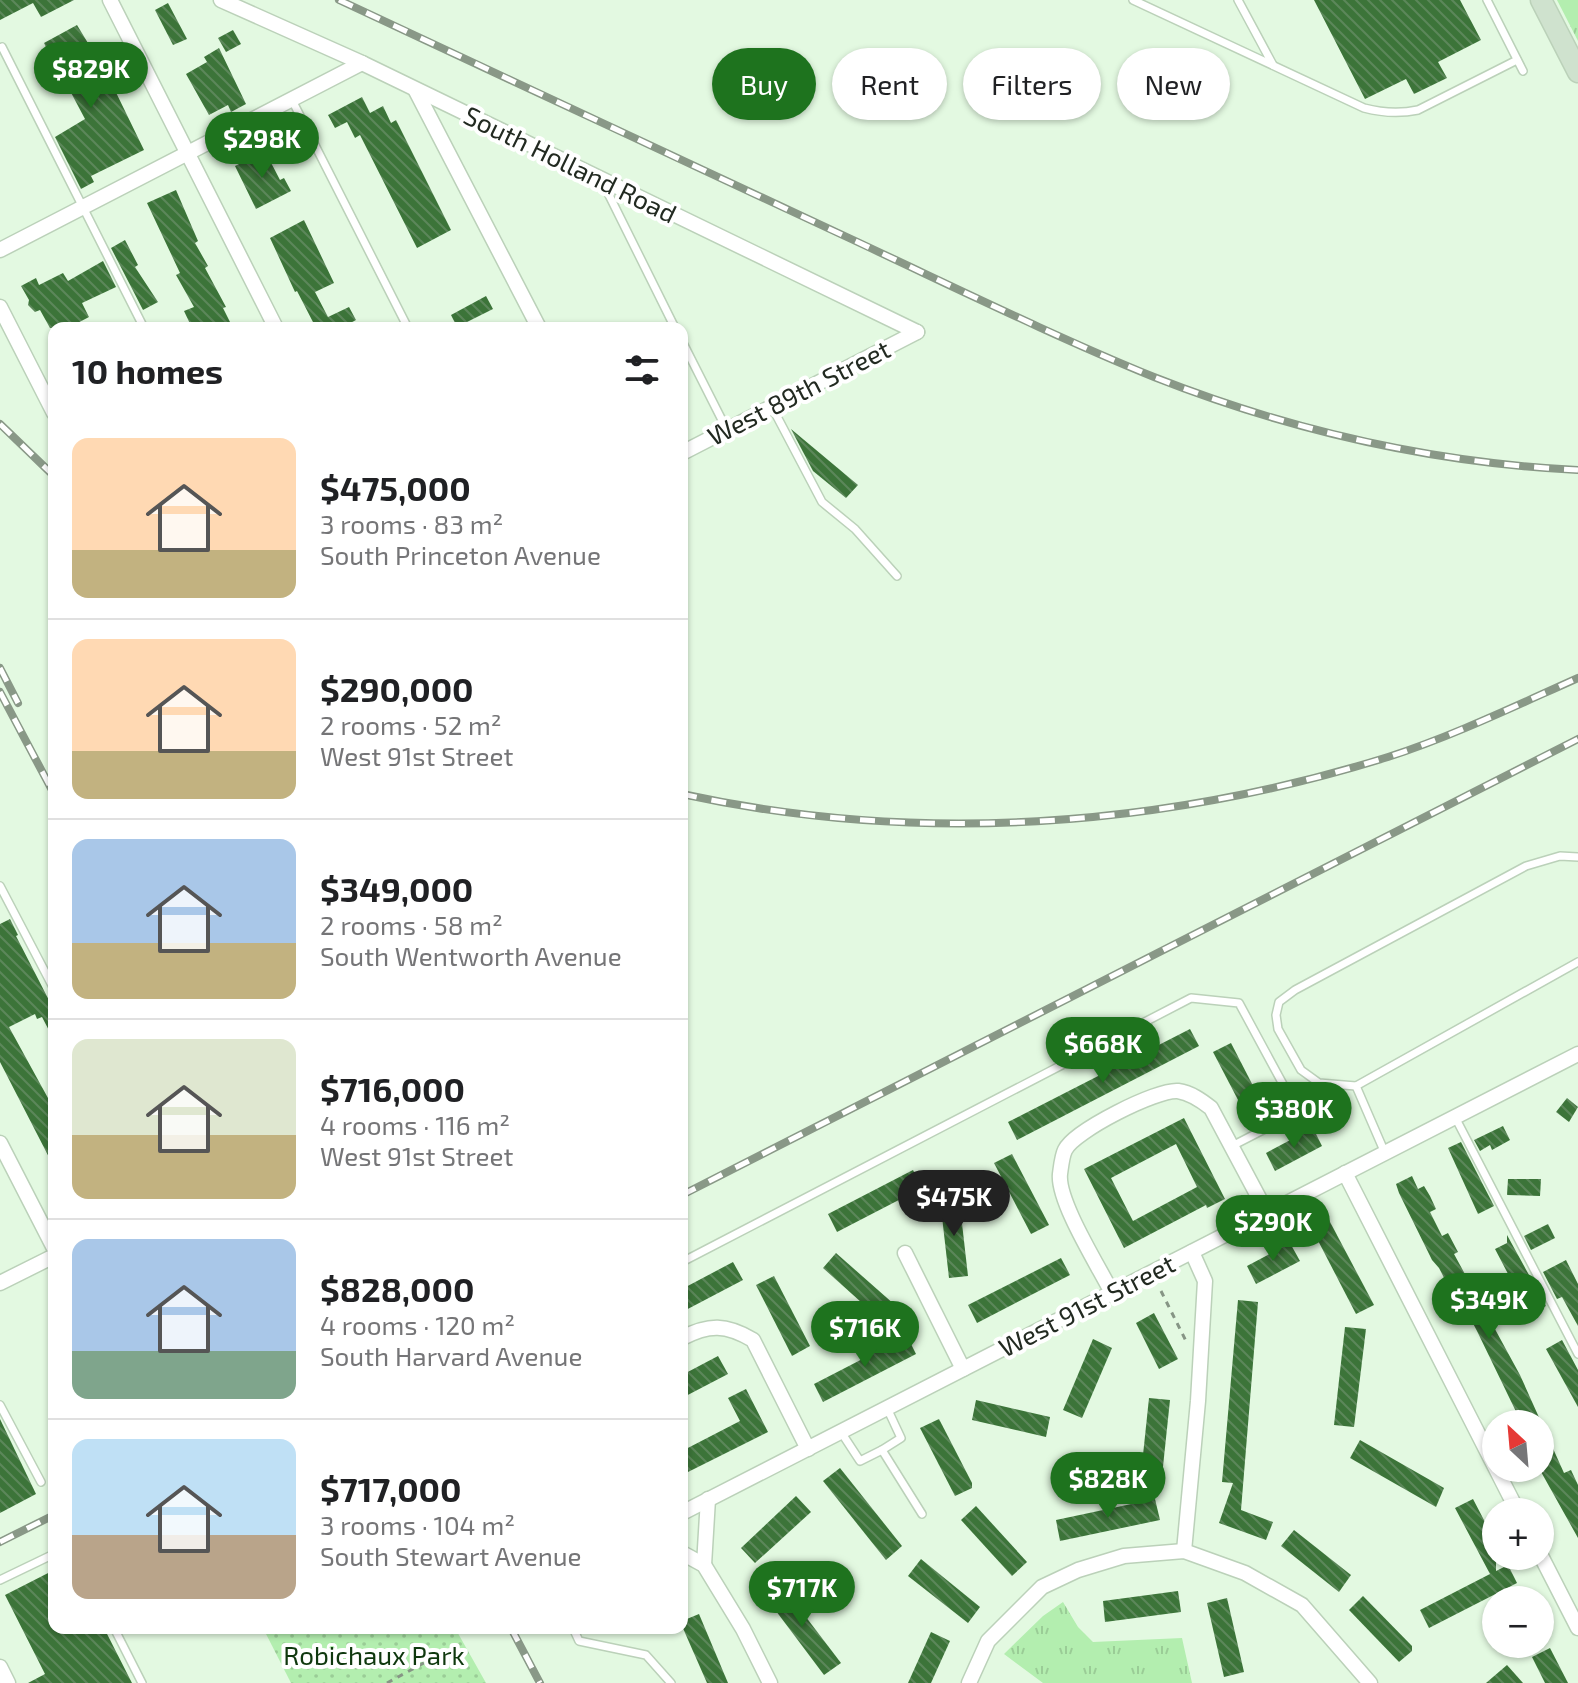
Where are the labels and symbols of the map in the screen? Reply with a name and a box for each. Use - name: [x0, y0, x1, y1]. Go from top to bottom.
- pin: $829K: [35, 42, 147, 110]
- street label: South Holland Road: [459, 99, 682, 229]
- pin: $298K: [206, 112, 318, 180]
- street label: West 89th Street: [702, 332, 895, 451]
- pin: $668K: [1047, 1017, 1159, 1085]
- pin: $380K: [1238, 1082, 1350, 1150]
- pin: $475K: [898, 1170, 1010, 1238]
- pin: $290K: [1217, 1195, 1329, 1263]
- street label: West 91st Street: [993, 1247, 1180, 1362]
- pin: $349K: [1433, 1273, 1545, 1341]
- pin: $716K: [809, 1301, 921, 1369]
- north arrow: [1482, 1410, 1554, 1482]
- pin: $828K: [1052, 1452, 1164, 1520]
- pin: $717K: [746, 1561, 858, 1629]
- park label: Robichaux Park: [283, 1639, 465, 1670]

